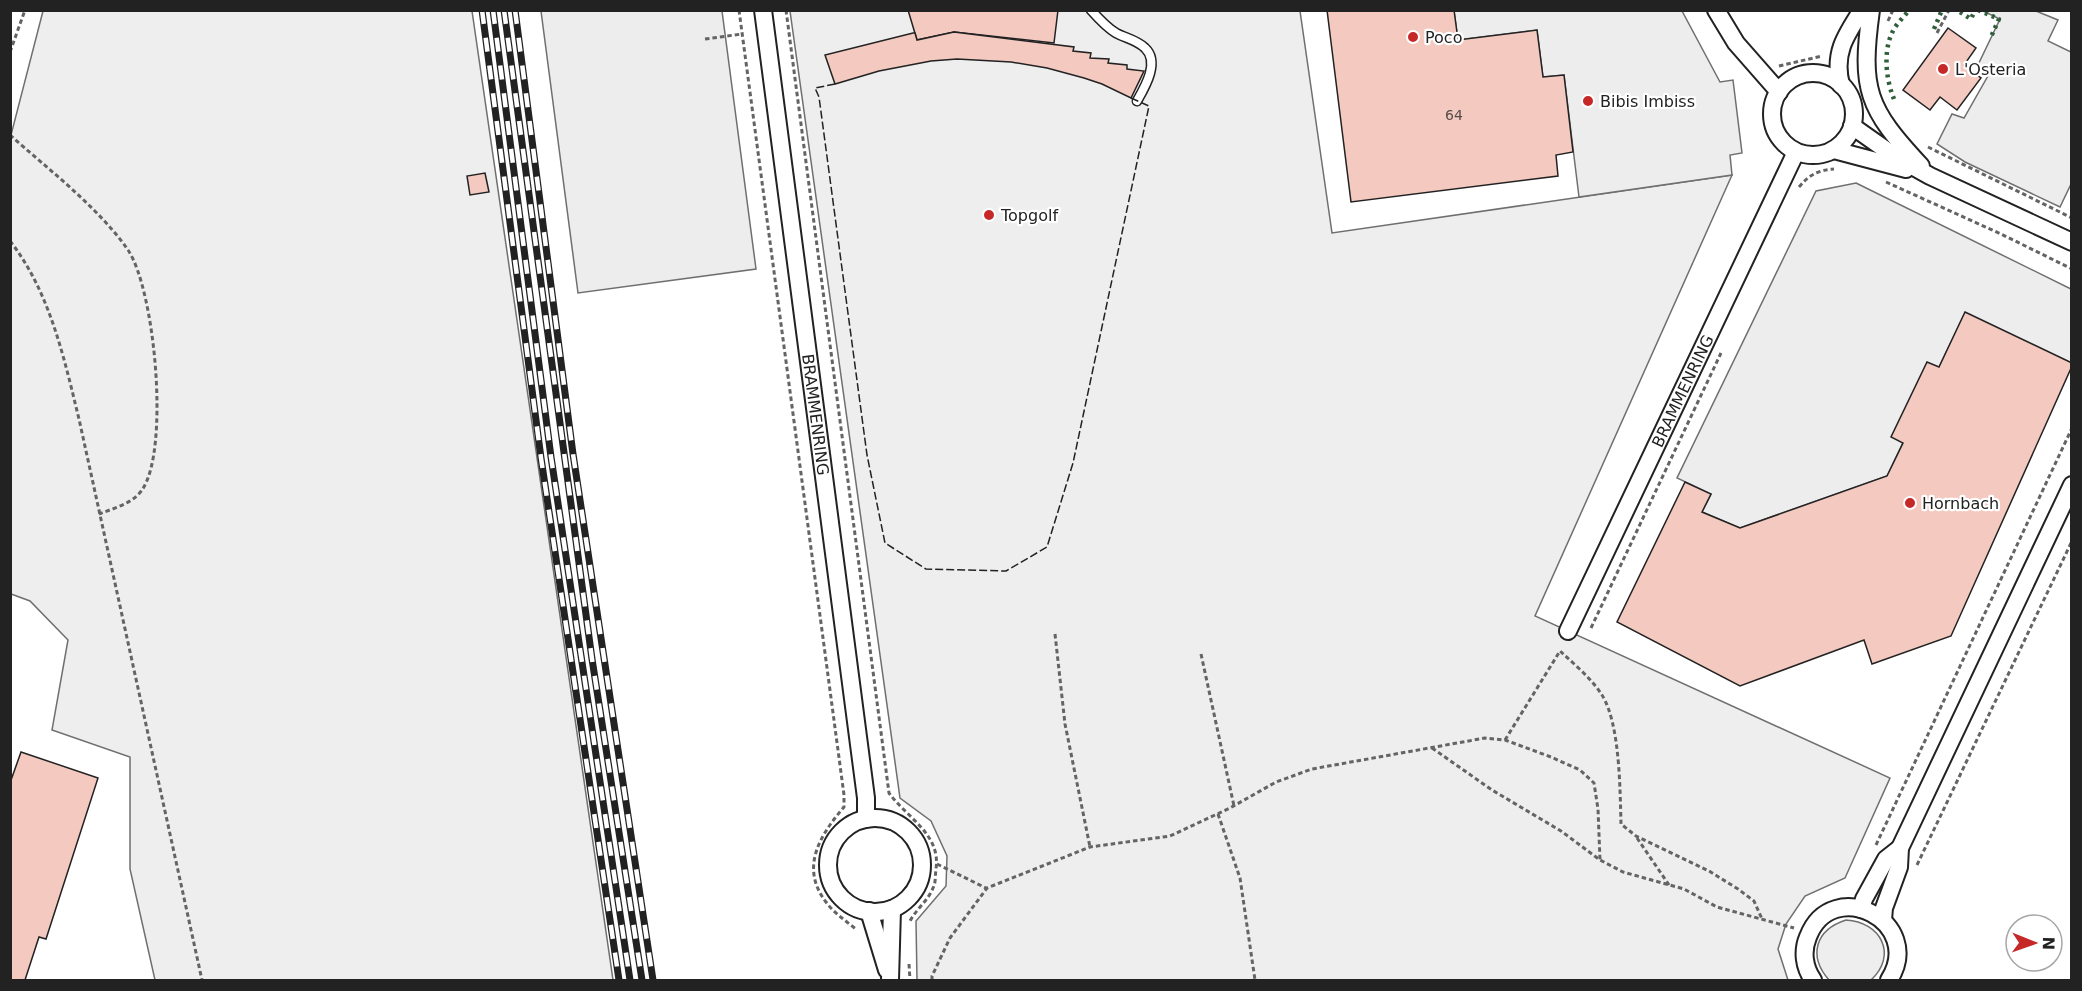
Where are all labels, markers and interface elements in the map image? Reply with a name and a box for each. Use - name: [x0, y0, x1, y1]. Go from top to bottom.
- place label: Poco: [1425, 28, 1462, 47]
- marker: Poco: [1406, 30, 1420, 44]
- place label: L'Osteria: [1955, 60, 2026, 79]
- marker: L'Osteria: [1936, 62, 1950, 76]
- place label: Bibis Imbiss: [1600, 92, 1695, 111]
- marker: Bibis Imbiss: [1581, 94, 1595, 108]
- house number: 64: [1445, 107, 1463, 123]
- place label: Topgolf: [1000, 206, 1058, 225]
- marker: Topgolf: [982, 208, 996, 222]
- street label: BRAMMENRING: [1648, 332, 1718, 450]
- street label: BRAMMENRING: [798, 353, 833, 477]
- place label: Hornbach: [1922, 494, 1999, 513]
- marker: Hornbach: [1903, 496, 1917, 510]
- north arrow: [2004, 913, 2064, 973]
- text: N: [2039, 936, 2058, 950]

